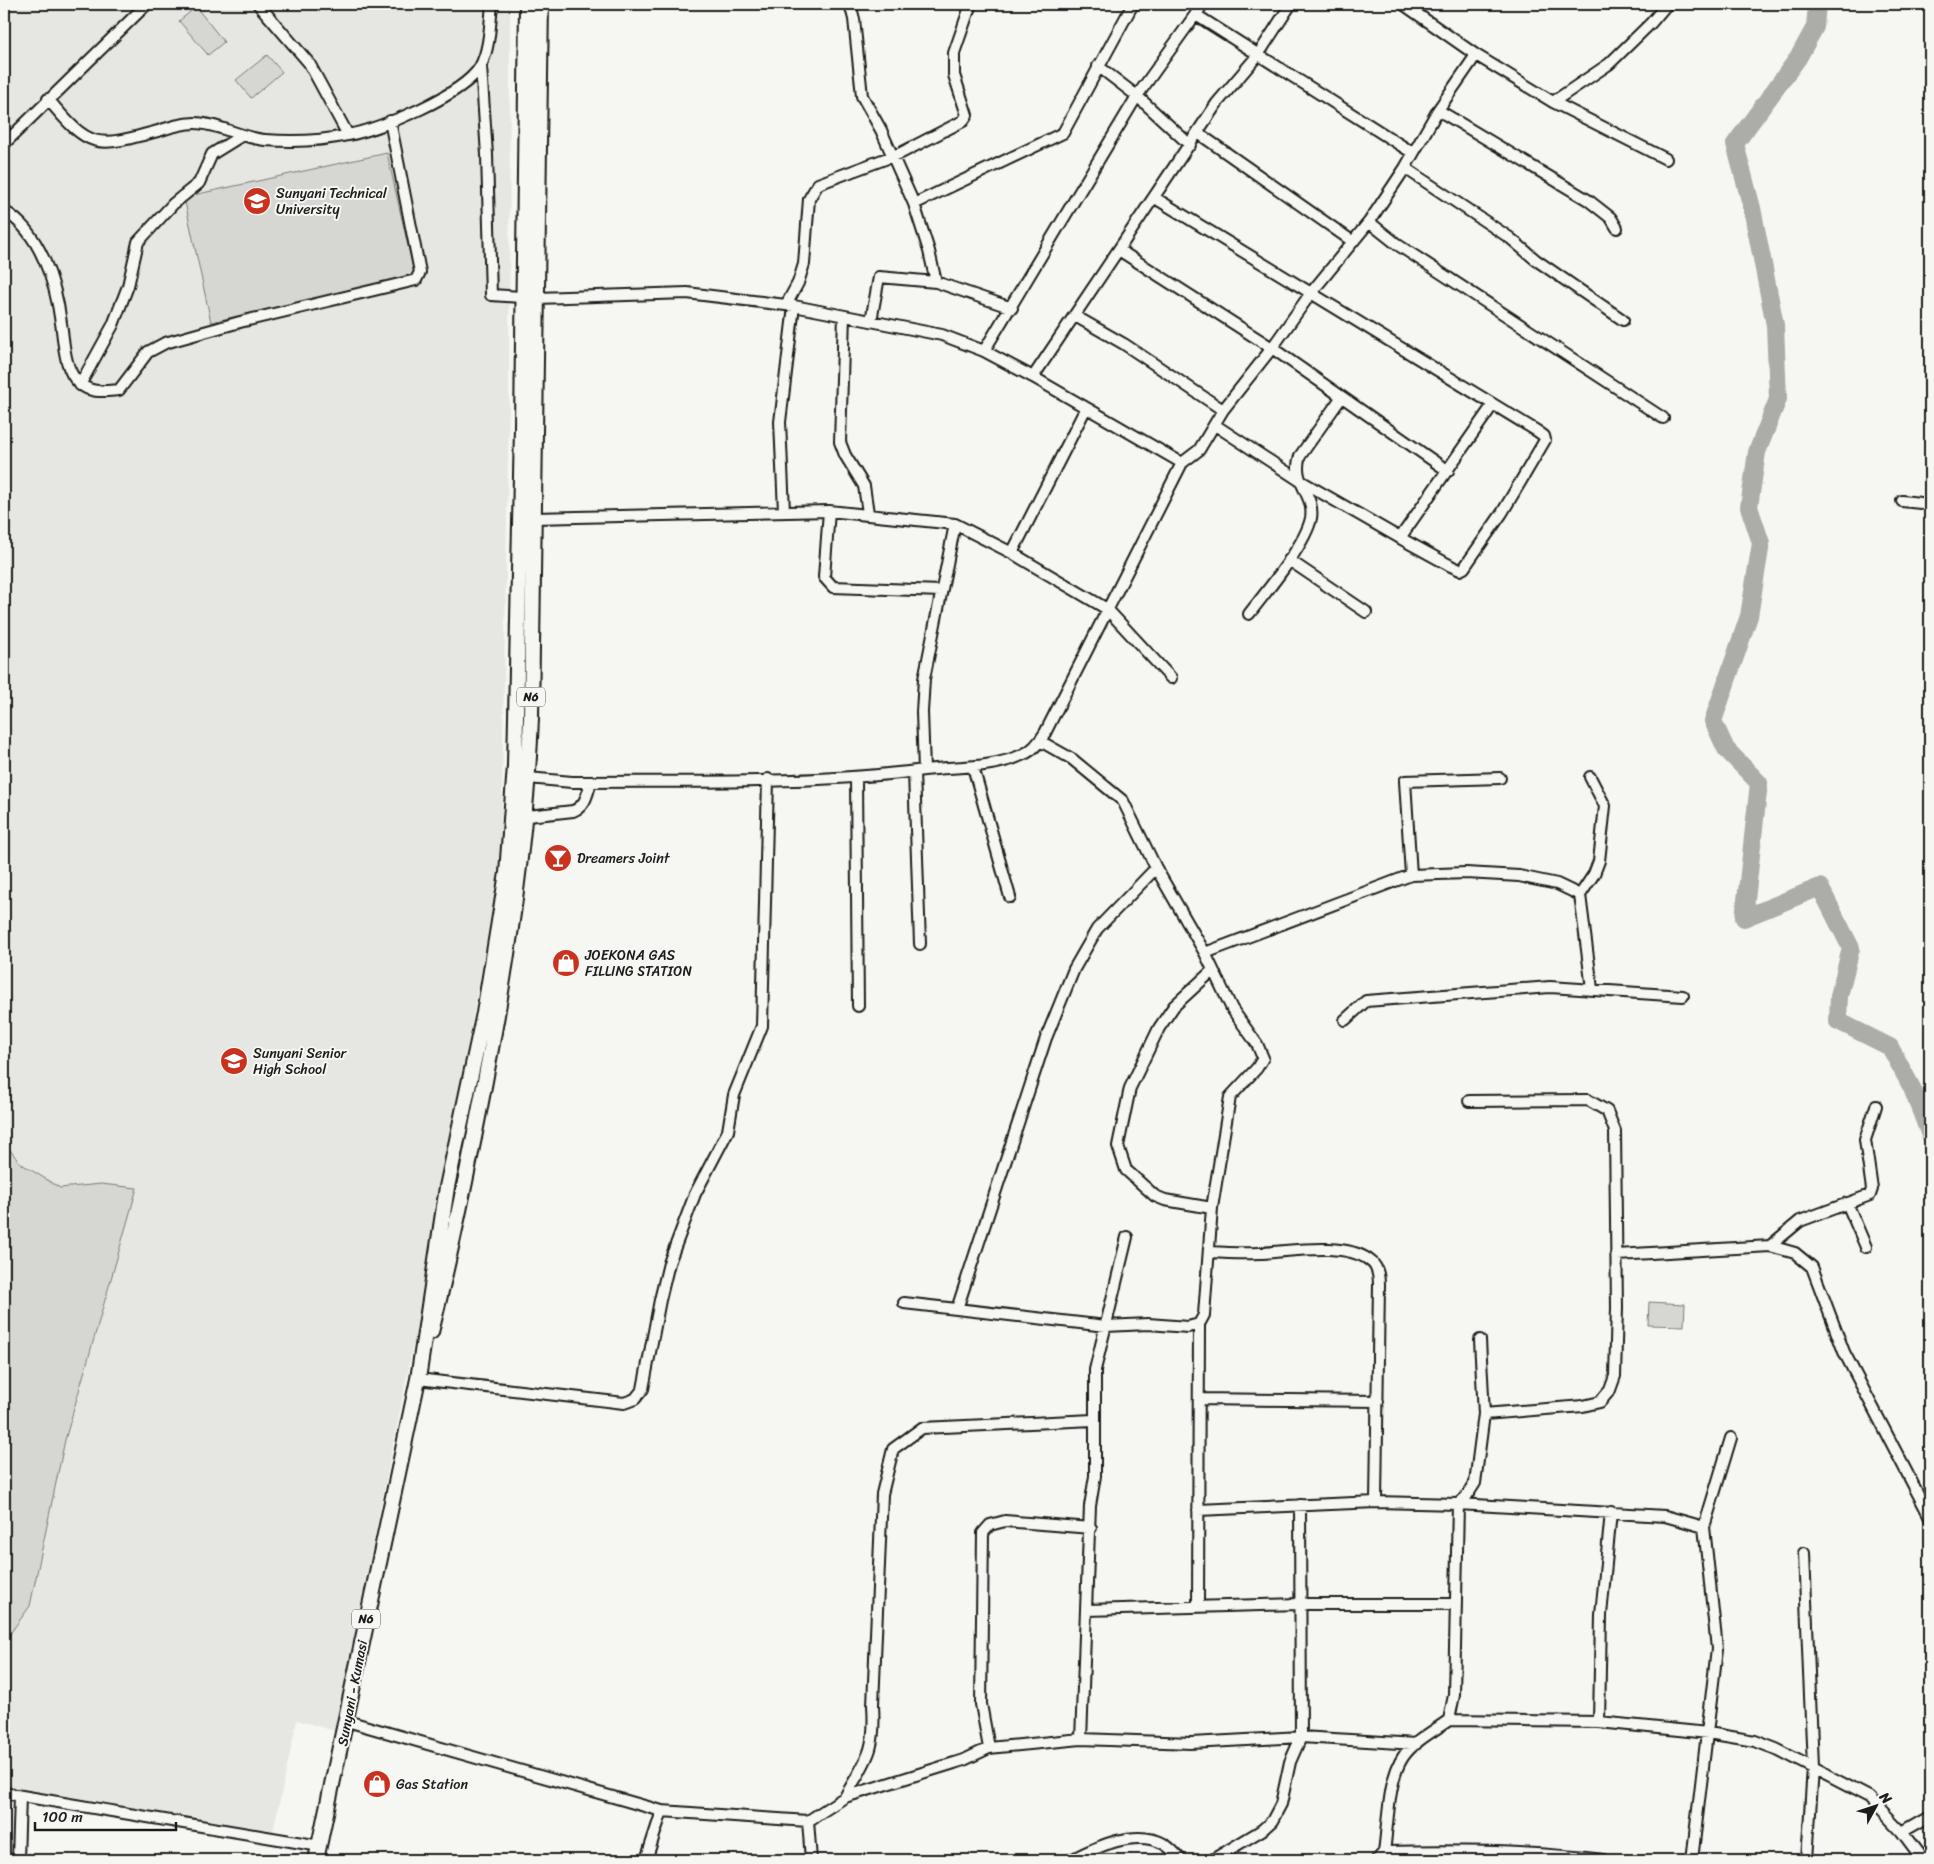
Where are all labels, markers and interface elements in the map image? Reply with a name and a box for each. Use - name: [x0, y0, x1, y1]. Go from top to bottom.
- place label: Sunyani Technical University: [276, 181, 388, 222]
- school or university icon: Sunyani Technical University: [242, 186, 272, 216]
- road number: N6: [517, 688, 545, 706]
- bar icon: Dreamers Joint: [543, 843, 573, 873]
- place label: Dreamers Joint: [577, 846, 671, 871]
- place label: JOEKONA GAS FILLING STATION: [584, 943, 692, 984]
- shop icon: JOEKONA GAS FILLING STATION: [551, 948, 581, 978]
- place label: Sunyani Senior High School: [253, 1041, 348, 1082]
- school or university icon: Sunyani Senior High School: [219, 1046, 249, 1076]
- road number: N6: [352, 1610, 380, 1628]
- street label: Sunyani - Kumasi: [330, 1637, 375, 1748]
- shop icon: Gas Station: [362, 1769, 392, 1799]
- place label: Gas Station: [396, 1772, 468, 1797]
- north arrow: [1852, 1782, 1902, 1832]
- text: N: [1872, 1785, 1898, 1810]
- scale bar: [35, 1799, 176, 1831]
- text: 100 m: [42, 1804, 83, 1830]

